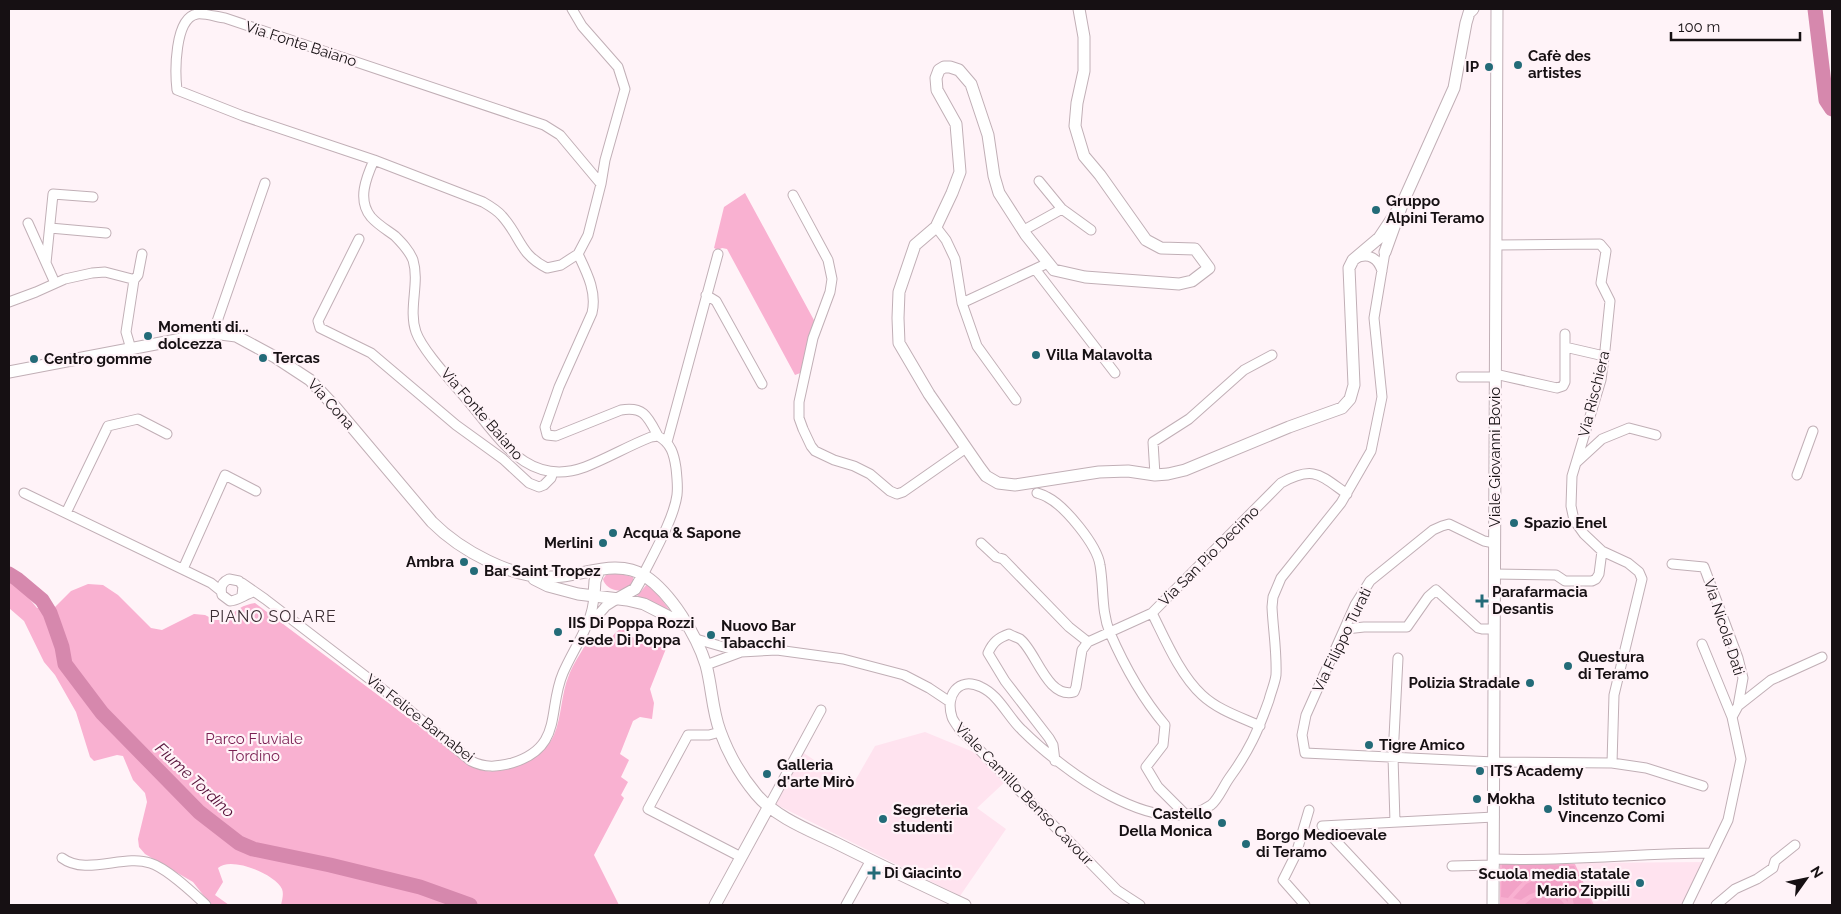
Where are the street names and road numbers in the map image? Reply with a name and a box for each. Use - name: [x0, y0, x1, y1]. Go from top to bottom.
- street label: Via Fonte Baiano: [243, 17, 359, 71]
- street label: Via Rischiera: [1575, 349, 1613, 439]
- street label: Via Fonte Baiano: [437, 364, 527, 464]
- street label: Via Cona: [304, 375, 358, 433]
- street label: Viale Giovanni Bovio: [1486, 387, 1504, 527]
- street label: Via San Pio Decimo: [1155, 502, 1263, 610]
- street label: Via Nicola Dati: [1700, 576, 1748, 678]
- street label: Via Filippo Turati: [1309, 585, 1375, 695]
- street label: Via Felice Barnabei: [362, 670, 478, 766]
- street label: Viale Camillo Benso Cavour: [951, 719, 1097, 870]

